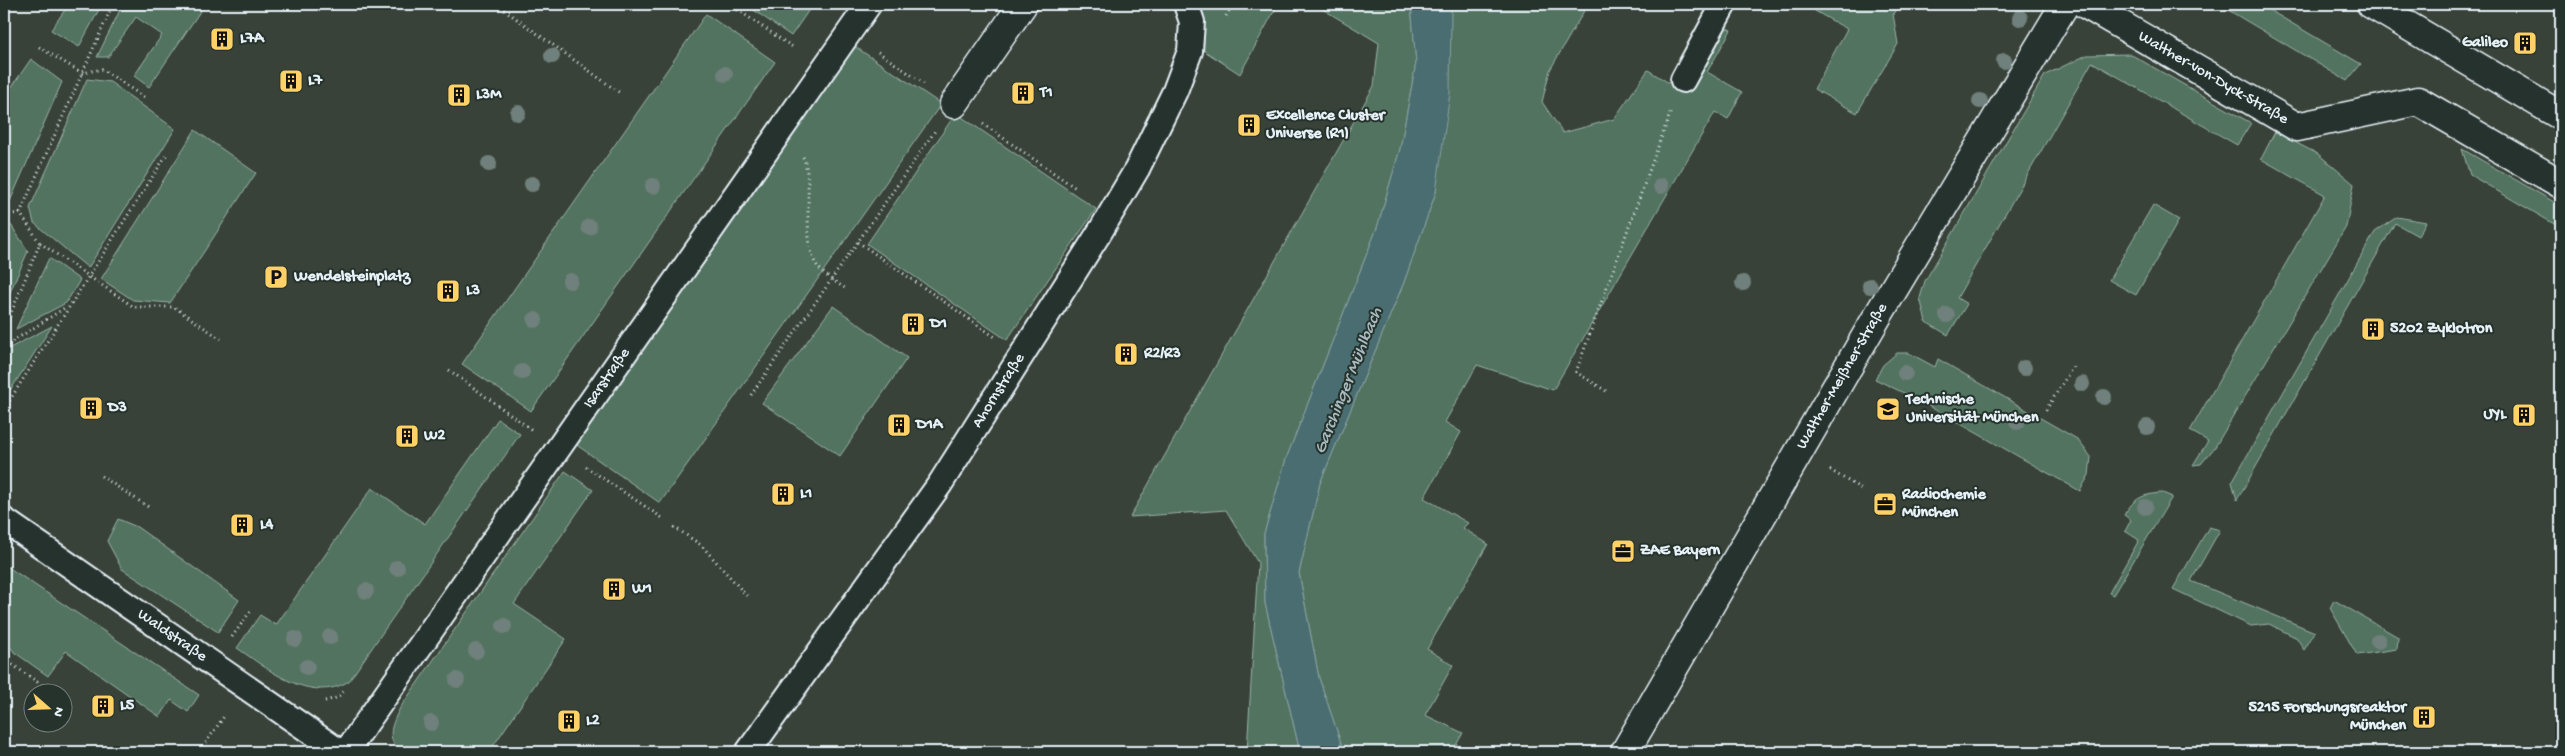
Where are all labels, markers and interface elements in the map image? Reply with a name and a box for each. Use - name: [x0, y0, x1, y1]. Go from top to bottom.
- building icon: L7A: [209, 26, 235, 52]
- street label: Walther-von-Dyck-Straße: [2134, 27, 2292, 130]
- place label: L7A: [240, 30, 265, 49]
- building icon: Galileo: [2512, 30, 2538, 56]
- place label: Galileo: [2462, 34, 2509, 53]
- building icon: L7: [278, 68, 304, 94]
- place label: L7: [308, 72, 323, 91]
- building icon: T1: [1010, 80, 1036, 106]
- building icon: L3M: [446, 82, 472, 108]
- place label: T1: [1038, 84, 1053, 103]
- place label: L3M: [476, 86, 502, 105]
- place label: Excellence Cluster Universe (R1): [1266, 107, 1387, 144]
- building icon: Excellence Cluster Universe (R1): [1236, 112, 1262, 138]
- parking icon: Wendelsteinplatz: [263, 264, 289, 290]
- place label: Wendelsteinplatz: [293, 268, 411, 287]
- building icon: L3: [435, 278, 461, 304]
- place label: L3: [466, 282, 480, 301]
- street label: Walther-Meißner-Straße: [1793, 299, 1893, 453]
- water label: Garchinger Mühlbach: [1310, 304, 1388, 457]
- building icon: D1: [900, 311, 926, 337]
- place label: D1: [928, 315, 947, 334]
- building icon: 5202 Zyklotron: [2360, 316, 2386, 342]
- place label: 5202 Zyklotron: [2390, 320, 2493, 339]
- building icon: R2/R3: [1113, 341, 1139, 367]
- street label: Isarstraße: [580, 344, 635, 412]
- place label: R2/R3: [1143, 345, 1181, 364]
- street label: Ahornstraße: [968, 349, 1030, 432]
- place label: Technische Universität München: [1904, 391, 2039, 428]
- building icon: D3: [78, 395, 104, 421]
- school or university icon: Technische Universität München: [1875, 396, 1901, 422]
- place label: D3: [106, 399, 127, 418]
- building icon: UYL: [2511, 402, 2537, 428]
- place label: UYL: [2483, 406, 2507, 425]
- building icon: D1A: [886, 412, 912, 438]
- place label: D1A: [914, 416, 944, 435]
- building icon: W2: [394, 423, 420, 449]
- place label: W2: [423, 427, 446, 446]
- building icon: L1: [770, 481, 796, 507]
- place label: L1: [800, 485, 812, 504]
- place label: Radiochemie München: [1901, 486, 1987, 523]
- office icon: Radiochemie München: [1872, 491, 1898, 517]
- building icon: L4: [229, 512, 255, 538]
- place label: L4: [260, 516, 274, 535]
- office icon: ZAE Bayern: [1610, 538, 1636, 564]
- place label: ZAE Bayern: [1640, 542, 1720, 561]
- building icon: W1: [601, 576, 627, 602]
- place label: W1: [631, 580, 652, 599]
- street label: Waldstraße: [133, 605, 211, 667]
- north arrow: [22, 684, 72, 734]
- building icon: L5: [90, 693, 116, 719]
- place label: L5: [120, 697, 135, 716]
- place label: 5215 Forschungsreaktor München: [2248, 699, 2408, 736]
- text: N: [48, 704, 67, 719]
- building icon: 5215 Forschungsreaktor München: [2411, 704, 2437, 730]
- building icon: L2: [556, 708, 582, 734]
- place label: L2: [586, 712, 600, 731]

